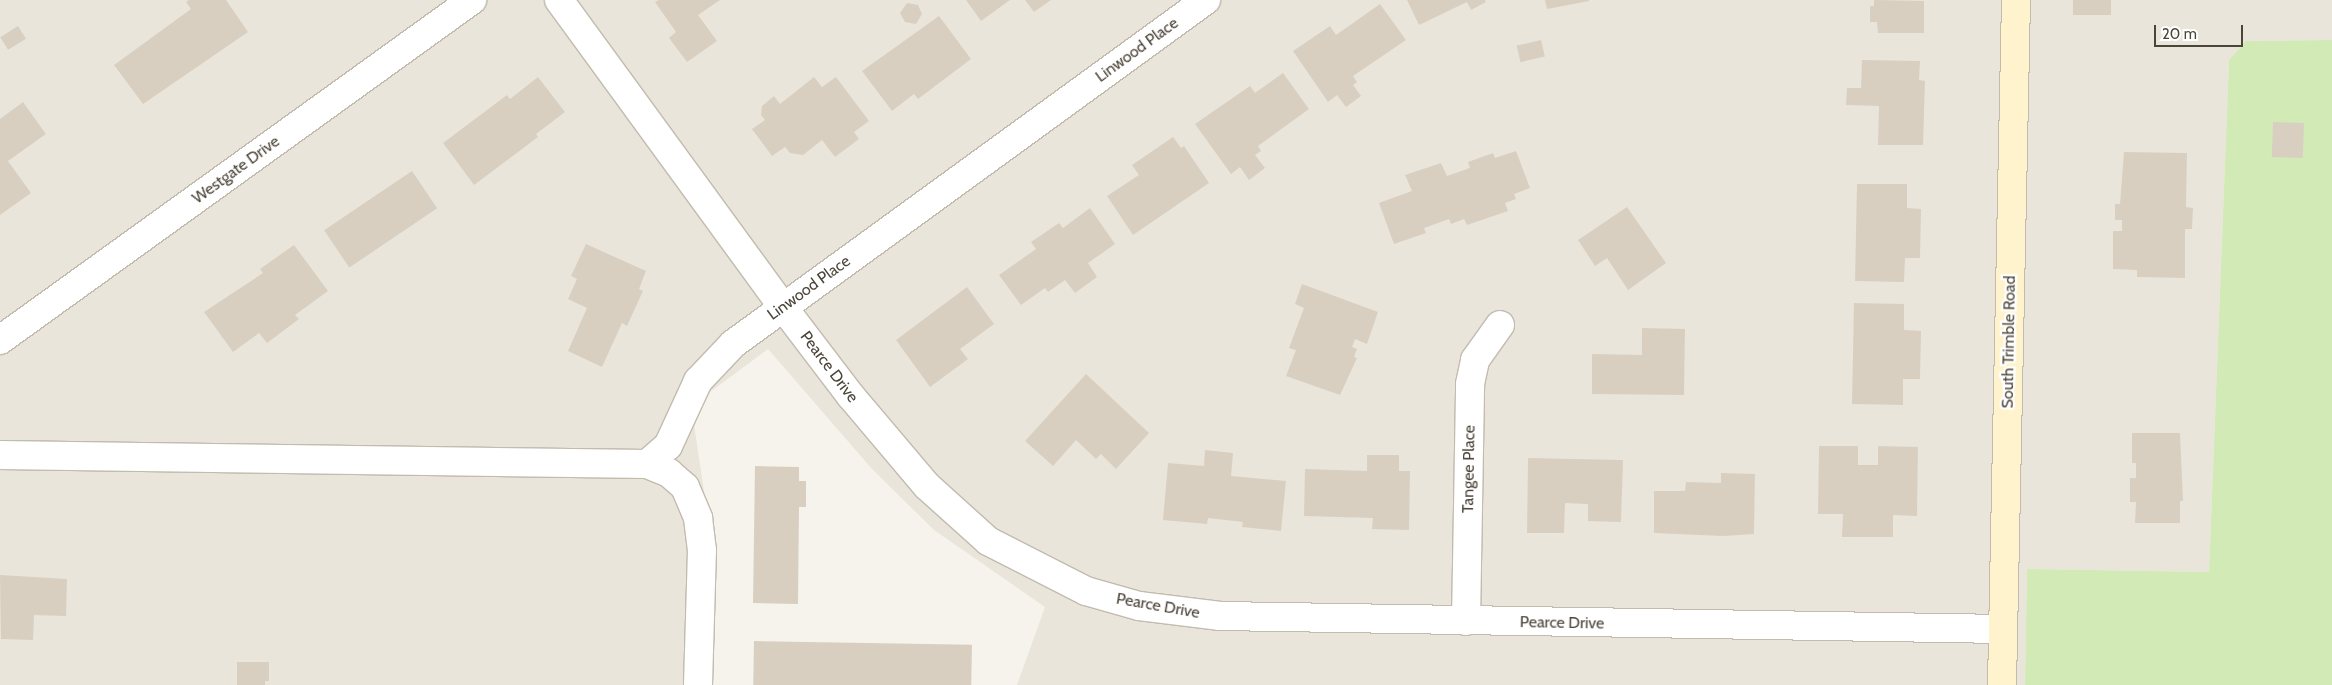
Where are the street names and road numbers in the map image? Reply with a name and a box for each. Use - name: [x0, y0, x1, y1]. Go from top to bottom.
- street label: Linwood Place: [1092, 14, 1182, 86]
- street label: Westgate Drive: [189, 132, 283, 208]
- street label: Linwood Place: [764, 252, 854, 324]
- street label: South Trimble Road: [1998, 275, 2020, 409]
- street label: Pearce Drive: [796, 327, 862, 407]
- street label: Tangee Place: [1459, 425, 1479, 513]
- street label: Pearce Drive: [1115, 589, 1201, 623]
- street label: Pearce Drive: [1520, 613, 1604, 633]

